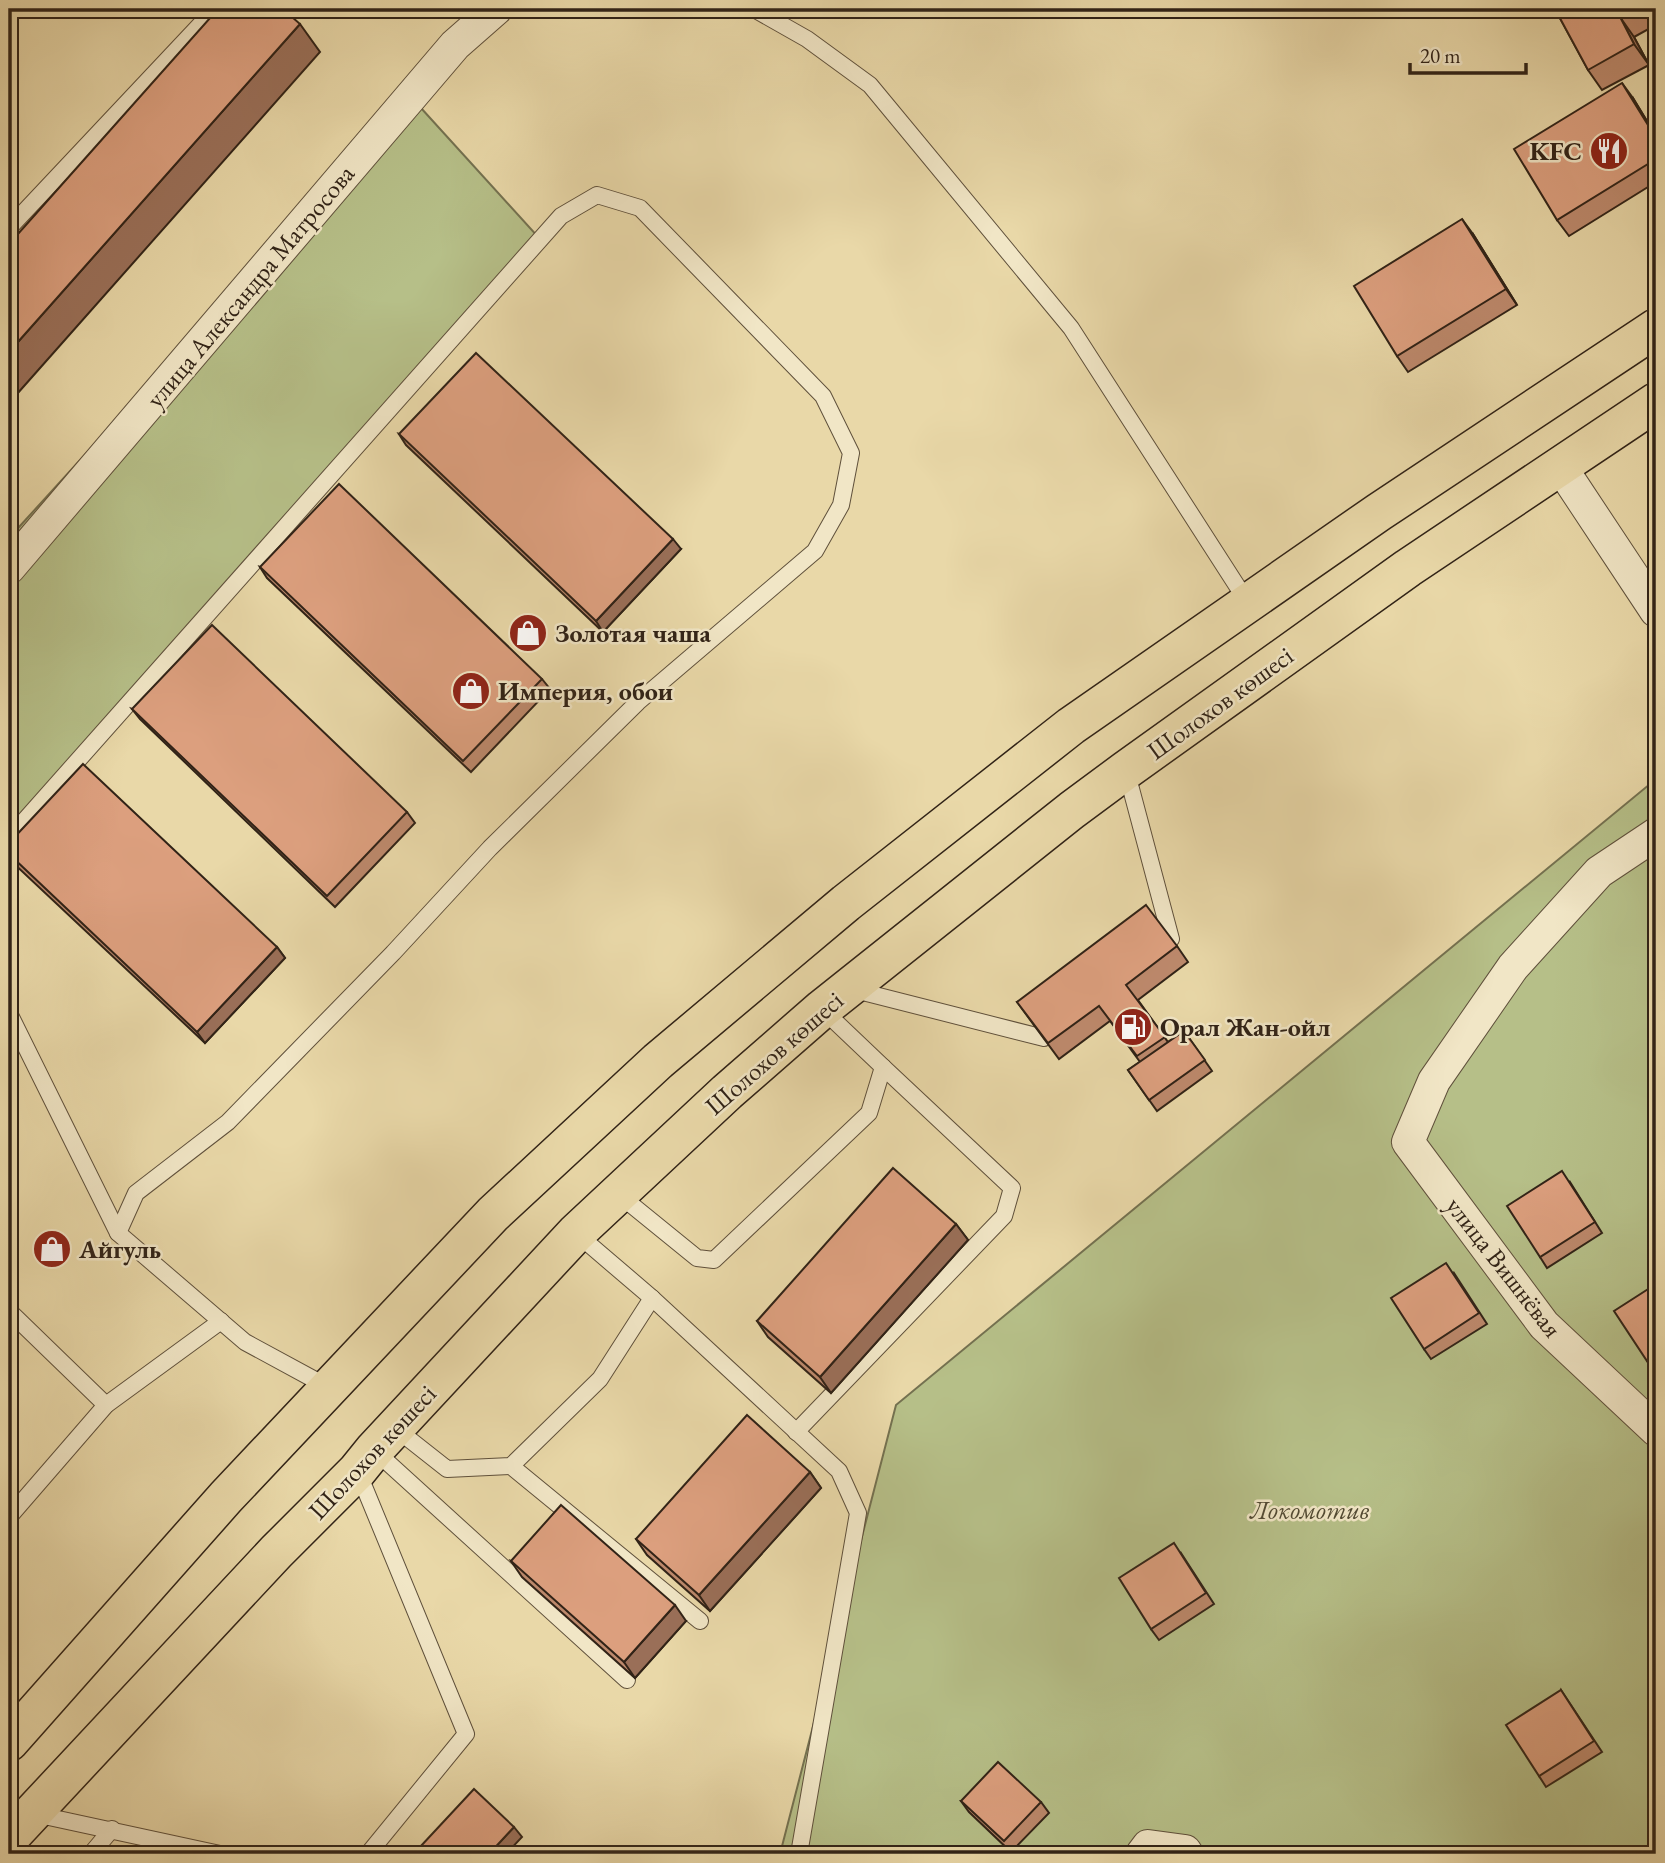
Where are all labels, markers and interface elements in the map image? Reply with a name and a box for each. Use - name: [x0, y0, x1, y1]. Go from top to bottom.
- scale bar: [1410, 32, 1525, 76]
- text: 20 m: [1420, 42, 1461, 69]
- restaurant icon: KFC: [1588, 130, 1630, 172]
- place label: KFC: [1530, 134, 1582, 168]
- street label: улица Александра Матросова: [138, 157, 362, 415]
- shop icon: Золотая чаша: [507, 612, 549, 654]
- place label: Золотая чаша: [555, 616, 712, 650]
- street label: Шолохов көшесі: [1140, 638, 1300, 768]
- shop icon: Империя, обои: [450, 670, 492, 712]
- place label: Империя, обои: [498, 674, 673, 708]
- street label: Шолохов көшесі: [698, 983, 850, 1123]
- fuel station icon: Орал Жан-ойл: [1112, 1006, 1154, 1048]
- place label: Орал Жан-ойл: [1160, 1010, 1330, 1044]
- street label: улица Вишнёвая: [1438, 1190, 1570, 1344]
- shop icon: Айгуль: [31, 1228, 73, 1270]
- place label: Айгуль: [78, 1232, 161, 1266]
- street label: Шолохов көшесі: [301, 1377, 443, 1527]
- park label: Локомотив: [1248, 1493, 1370, 1527]

